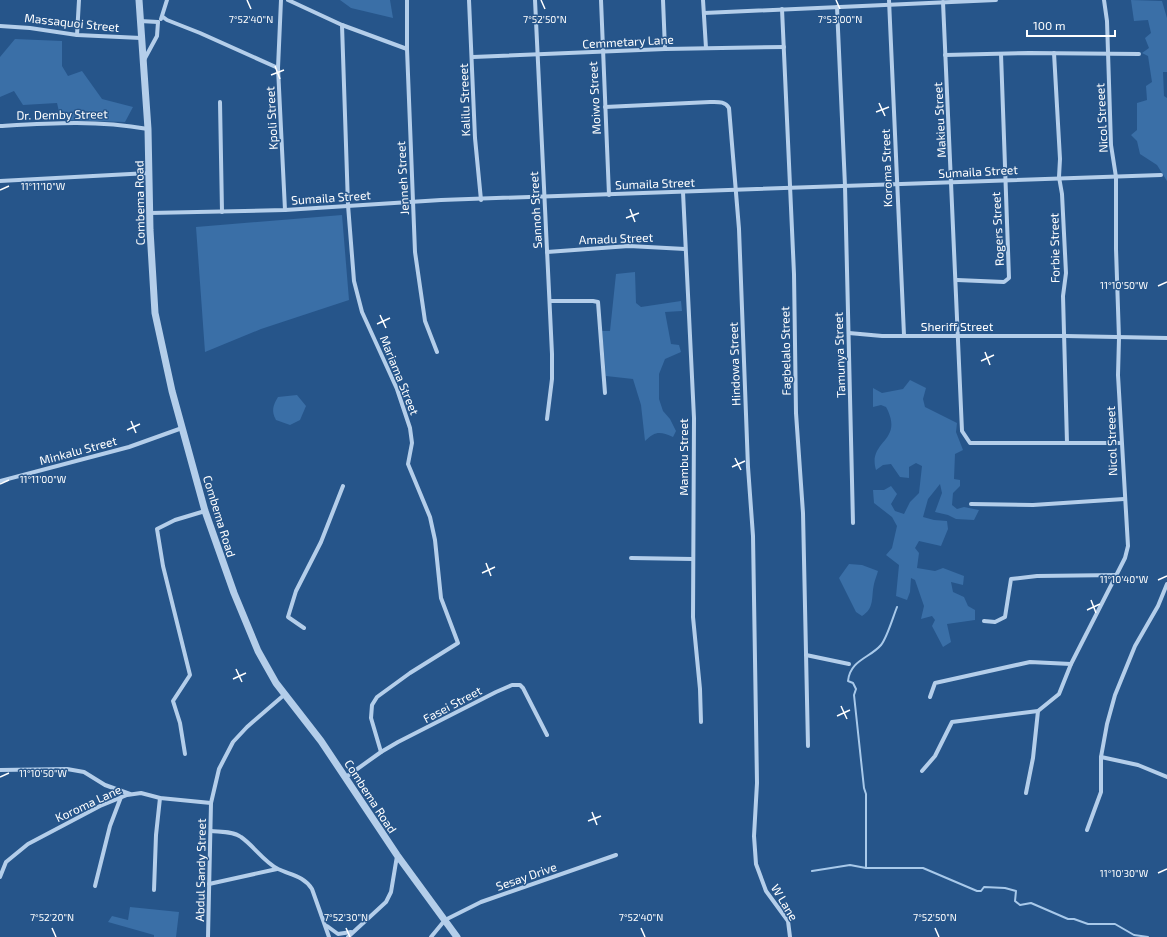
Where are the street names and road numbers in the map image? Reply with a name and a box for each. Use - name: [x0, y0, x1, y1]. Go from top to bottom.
- street label: Massaquoi Street: [24, 10, 121, 34]
- street label: Cemmetary Lane: [582, 32, 674, 50]
- street label: Moiwo Street: [585, 61, 603, 135]
- street label: Kalilu Streeet: [456, 63, 472, 137]
- street label: Makieu Street: [930, 82, 948, 158]
- street label: Nicol Streeet: [1092, 82, 1110, 153]
- street label: Kpoli Street: [262, 86, 280, 150]
- street label: Dr. Demby Street: [16, 106, 108, 122]
- street label: Koroma Street: [878, 128, 894, 207]
- street label: Jenneh Street: [393, 140, 411, 215]
- street label: Combema Road: [131, 160, 147, 246]
- street label: Sumaila Street: [938, 162, 1019, 180]
- street label: Sannoh Street: [526, 171, 544, 249]
- street label: Sumaila Street: [615, 175, 696, 191]
- street label: Sumaila Street: [291, 187, 372, 207]
- street label: Rogers Street: [988, 191, 1006, 266]
- street label: Forbie Street: [1046, 212, 1062, 283]
- street label: Amadu Street: [579, 230, 654, 246]
- street label: Fagbelalo Street: [777, 306, 793, 396]
- street label: Tamunya Street: [830, 312, 847, 398]
- street label: Sheriff Street: [921, 319, 994, 333]
- street label: Hindowa Street: [726, 321, 742, 406]
- street label: Mariama Street: [378, 333, 422, 417]
- street label: Nicol Streeet: [1103, 405, 1119, 476]
- street label: Mambu Street: [676, 418, 690, 496]
- street label: Minkalu Street: [38, 433, 119, 467]
- street label: Combema Road: [201, 473, 239, 559]
- street label: Fasei Street: [420, 683, 484, 725]
- street label: Combema Road: [342, 757, 400, 835]
- street label: Koroma Lane: [53, 782, 123, 824]
- street label: Abdul Sandy Street: [192, 818, 208, 922]
- street label: Sesay Drive: [494, 859, 558, 893]
- street label: W Lane: [769, 881, 801, 923]

